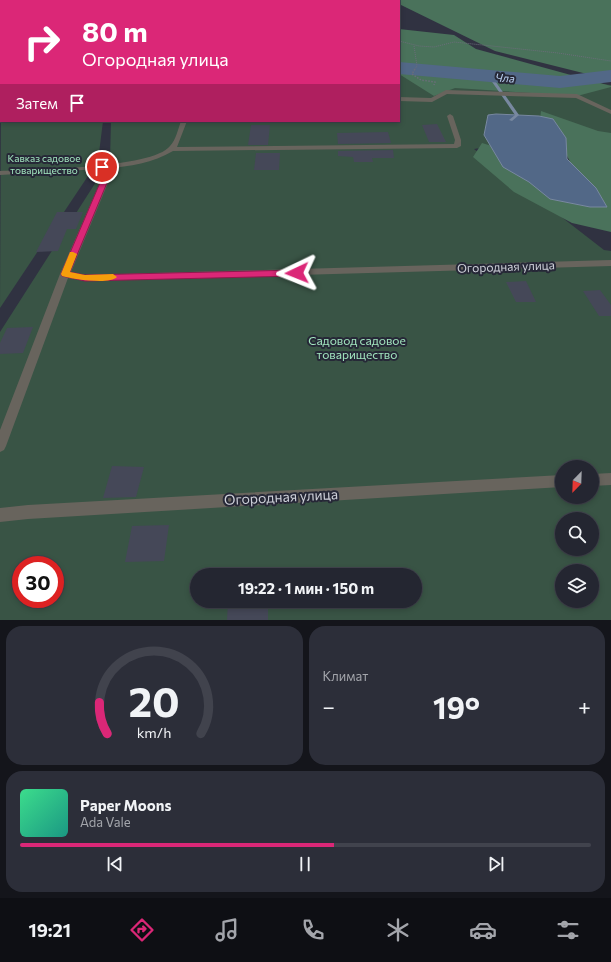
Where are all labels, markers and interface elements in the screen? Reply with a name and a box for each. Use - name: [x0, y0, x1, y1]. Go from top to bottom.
- text: 80 m: [82, 14, 148, 48]
- icon: right: [16, 16, 68, 68]
- text: Огородная улица: [82, 48, 229, 70]
- water label: Чла: [495, 70, 516, 85]
- icon: arrive: [66, 92, 88, 114]
- text: Затем: [16, 94, 58, 112]
- pin: [85, 150, 119, 184]
- park label: Кавказ садовое товарищество: [7, 152, 81, 176]
- icon: arrive: [91, 156, 113, 178]
- position arrow: [276, 252, 318, 294]
- street label: Огородная улица: [457, 257, 555, 275]
- park label: Садовод садовое товарищество: [308, 333, 406, 361]
- north arrow: [555, 460, 599, 504]
- map controls: [555, 460, 599, 608]
- street label: Огородная улица: [224, 485, 338, 508]
- button: search: [555, 512, 599, 556]
- speed limit sign: 30: [12, 556, 64, 608]
- button: layers: [555, 564, 599, 608]
- text: 19:22 · 1 мин · 150 m: [238, 579, 374, 597]
- text: Климат: [323, 668, 368, 684]
- text: 20: [129, 674, 180, 725]
- text: 19°: [433, 688, 480, 725]
- text: −: [323, 693, 335, 720]
- text: +: [578, 693, 591, 720]
- text: km/h: [137, 722, 172, 740]
- text: Paper Moons: [80, 796, 171, 814]
- text: Ada Vale: [80, 814, 131, 830]
- icon: previous: [104, 853, 126, 875]
- icon: pause: [294, 853, 316, 875]
- icon: next: [485, 853, 507, 875]
- icon: directions: [128, 916, 156, 944]
- icon: music: [213, 916, 241, 944]
- icon: phone: [299, 916, 327, 944]
- icon: climate: [384, 916, 412, 944]
- icon: car: [469, 916, 497, 944]
- icon: filters: [554, 916, 582, 944]
- text: 19:21: [29, 919, 71, 941]

